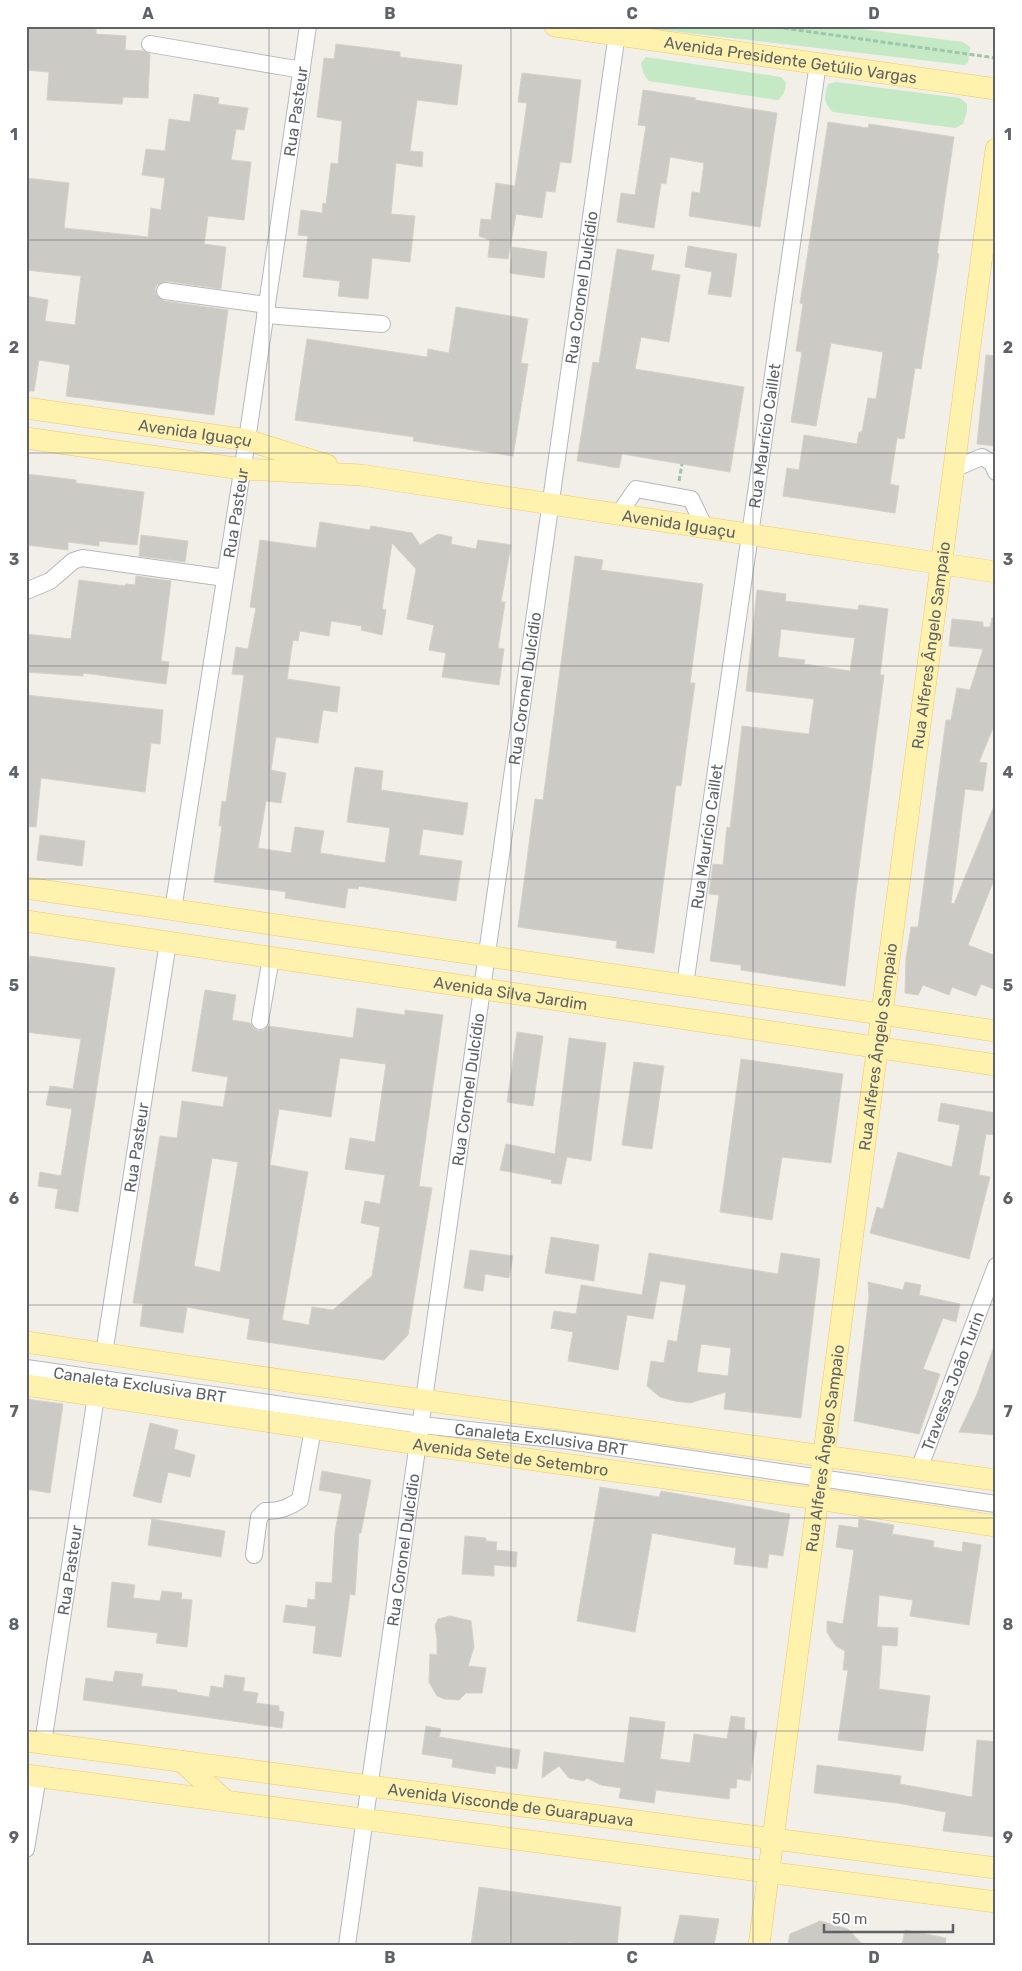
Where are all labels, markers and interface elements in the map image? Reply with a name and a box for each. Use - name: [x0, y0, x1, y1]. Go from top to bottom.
- text: A: [142, 4, 154, 23]
- text: B: [384, 4, 396, 23]
- text: C: [626, 4, 638, 23]
- text: D: [868, 4, 880, 23]
- street label: Avenida Presidente Getúlio Vargas: [663, 33, 918, 88]
- street label: Rua Pasteur: [280, 65, 312, 158]
- text: 1: [10, 125, 18, 144]
- text: 1: [1004, 125, 1012, 144]
- street label: Rua Coronel Dulcídio: [561, 210, 602, 365]
- text: 2: [9, 338, 19, 357]
- text: 2: [1003, 338, 1013, 357]
- street label: Rua Maurício Caillet: [745, 362, 785, 509]
- street label: Avenida Iguaçu: [137, 415, 254, 451]
- street label: Rua Pasteur: [220, 467, 252, 559]
- street label: Avenida Iguaçu: [621, 506, 737, 542]
- street label: Rua Alferes Ângelo Sampaio: [908, 540, 954, 750]
- text: 3: [9, 550, 19, 569]
- text: 3: [1003, 550, 1013, 569]
- street label: Rua Coronel Dulcídio: [505, 611, 545, 766]
- text: 4: [9, 763, 20, 782]
- street label: Rua Maurício Caillet: [687, 763, 727, 910]
- text: 4: [1003, 763, 1014, 782]
- street label: Rua Alferes Ângelo Sampaio: [855, 942, 901, 1152]
- street label: Avenida Silva Jardim: [432, 973, 589, 1014]
- text: 5: [9, 976, 19, 995]
- text: 5: [1003, 976, 1013, 995]
- street label: Rua Coronel Dulcídio: [448, 1012, 488, 1167]
- street label: Rua Pasteur: [120, 1101, 153, 1194]
- text: 6: [9, 1189, 19, 1208]
- text: 6: [1003, 1189, 1013, 1208]
- street label: Travessa João Turin: [918, 1309, 988, 1454]
- street label: Rua Alferes Ângelo Sampaio: [802, 1343, 848, 1553]
- street label: Canaleta Exclusiva BRT: [52, 1363, 227, 1407]
- text: 7: [9, 1402, 19, 1421]
- text: 7: [1003, 1402, 1013, 1421]
- street label: Canaleta Exclusiva BRT: [454, 1420, 629, 1459]
- street label: Avenida Sete de Setembro: [412, 1434, 610, 1480]
- street label: Rua Coronel Dulcídio: [383, 1472, 423, 1628]
- street label: Rua Pasteur: [54, 1524, 86, 1616]
- text: 8: [9, 1615, 20, 1634]
- text: 8: [1003, 1615, 1014, 1634]
- street label: Avenida Visconde de Guarapuava: [387, 1779, 635, 1830]
- text: 9: [9, 1828, 19, 1847]
- text: 9: [1003, 1828, 1013, 1847]
- scale bar: [824, 1901, 953, 1933]
- text: 50 m: [832, 1910, 867, 1928]
- text: A: [142, 1948, 154, 1967]
- text: B: [384, 1948, 396, 1967]
- text: C: [626, 1948, 638, 1967]
- text: D: [868, 1948, 880, 1967]

